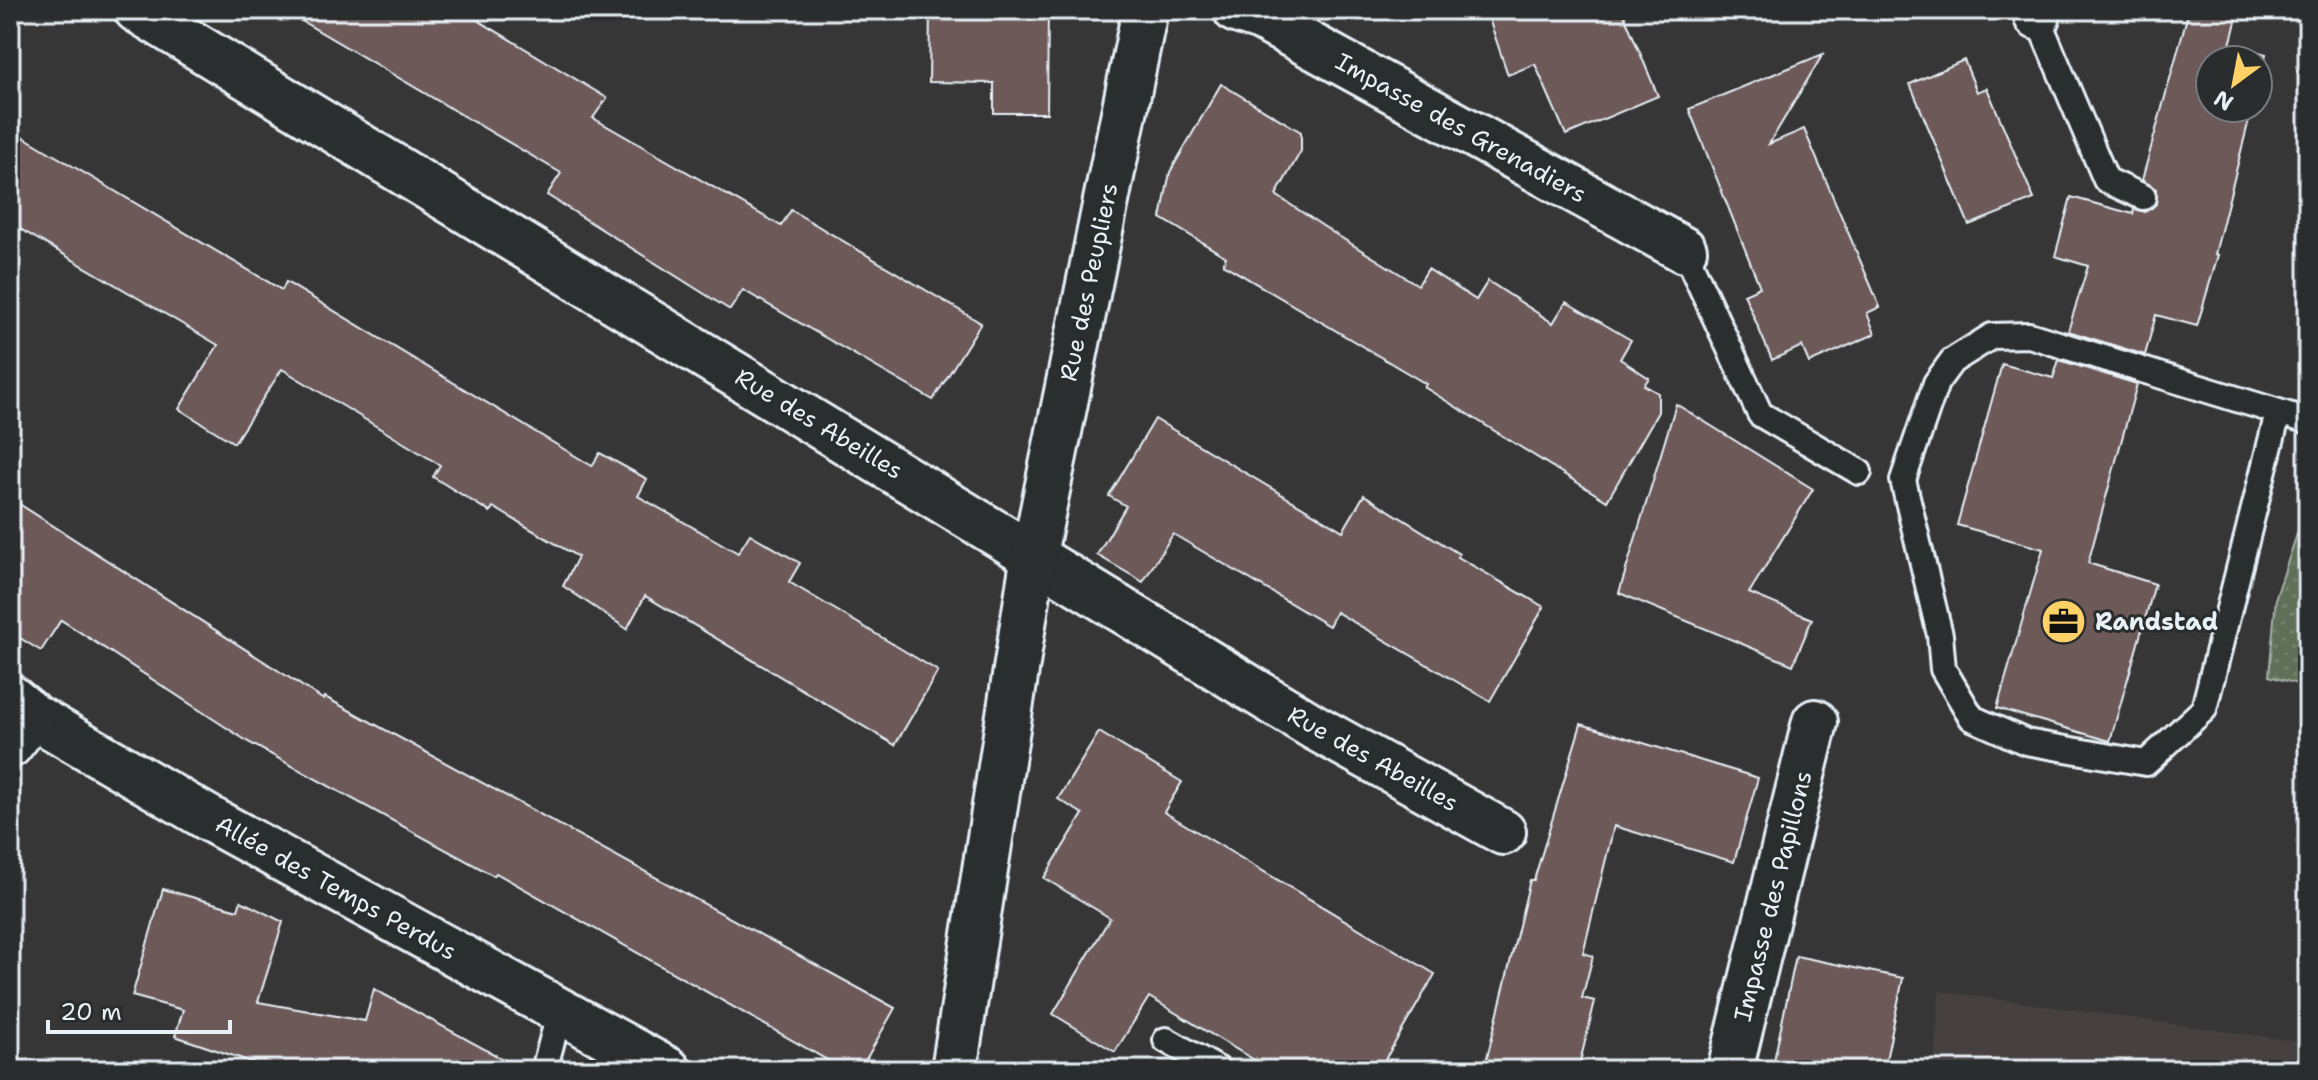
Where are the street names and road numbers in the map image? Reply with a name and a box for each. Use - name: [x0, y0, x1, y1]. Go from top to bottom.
- street label: Impasse des Grenadiers: [1330, 46, 1592, 210]
- street label: Rue des Peupliers: [1052, 180, 1126, 384]
- street label: Rue des Abeilles: [729, 361, 909, 487]
- street label: Rue des Abeilles: [1282, 699, 1464, 819]
- street label: Impasse des Papillons: [1726, 767, 1820, 1025]
- street label: Allée des Temps Perdus: [210, 808, 462, 968]

